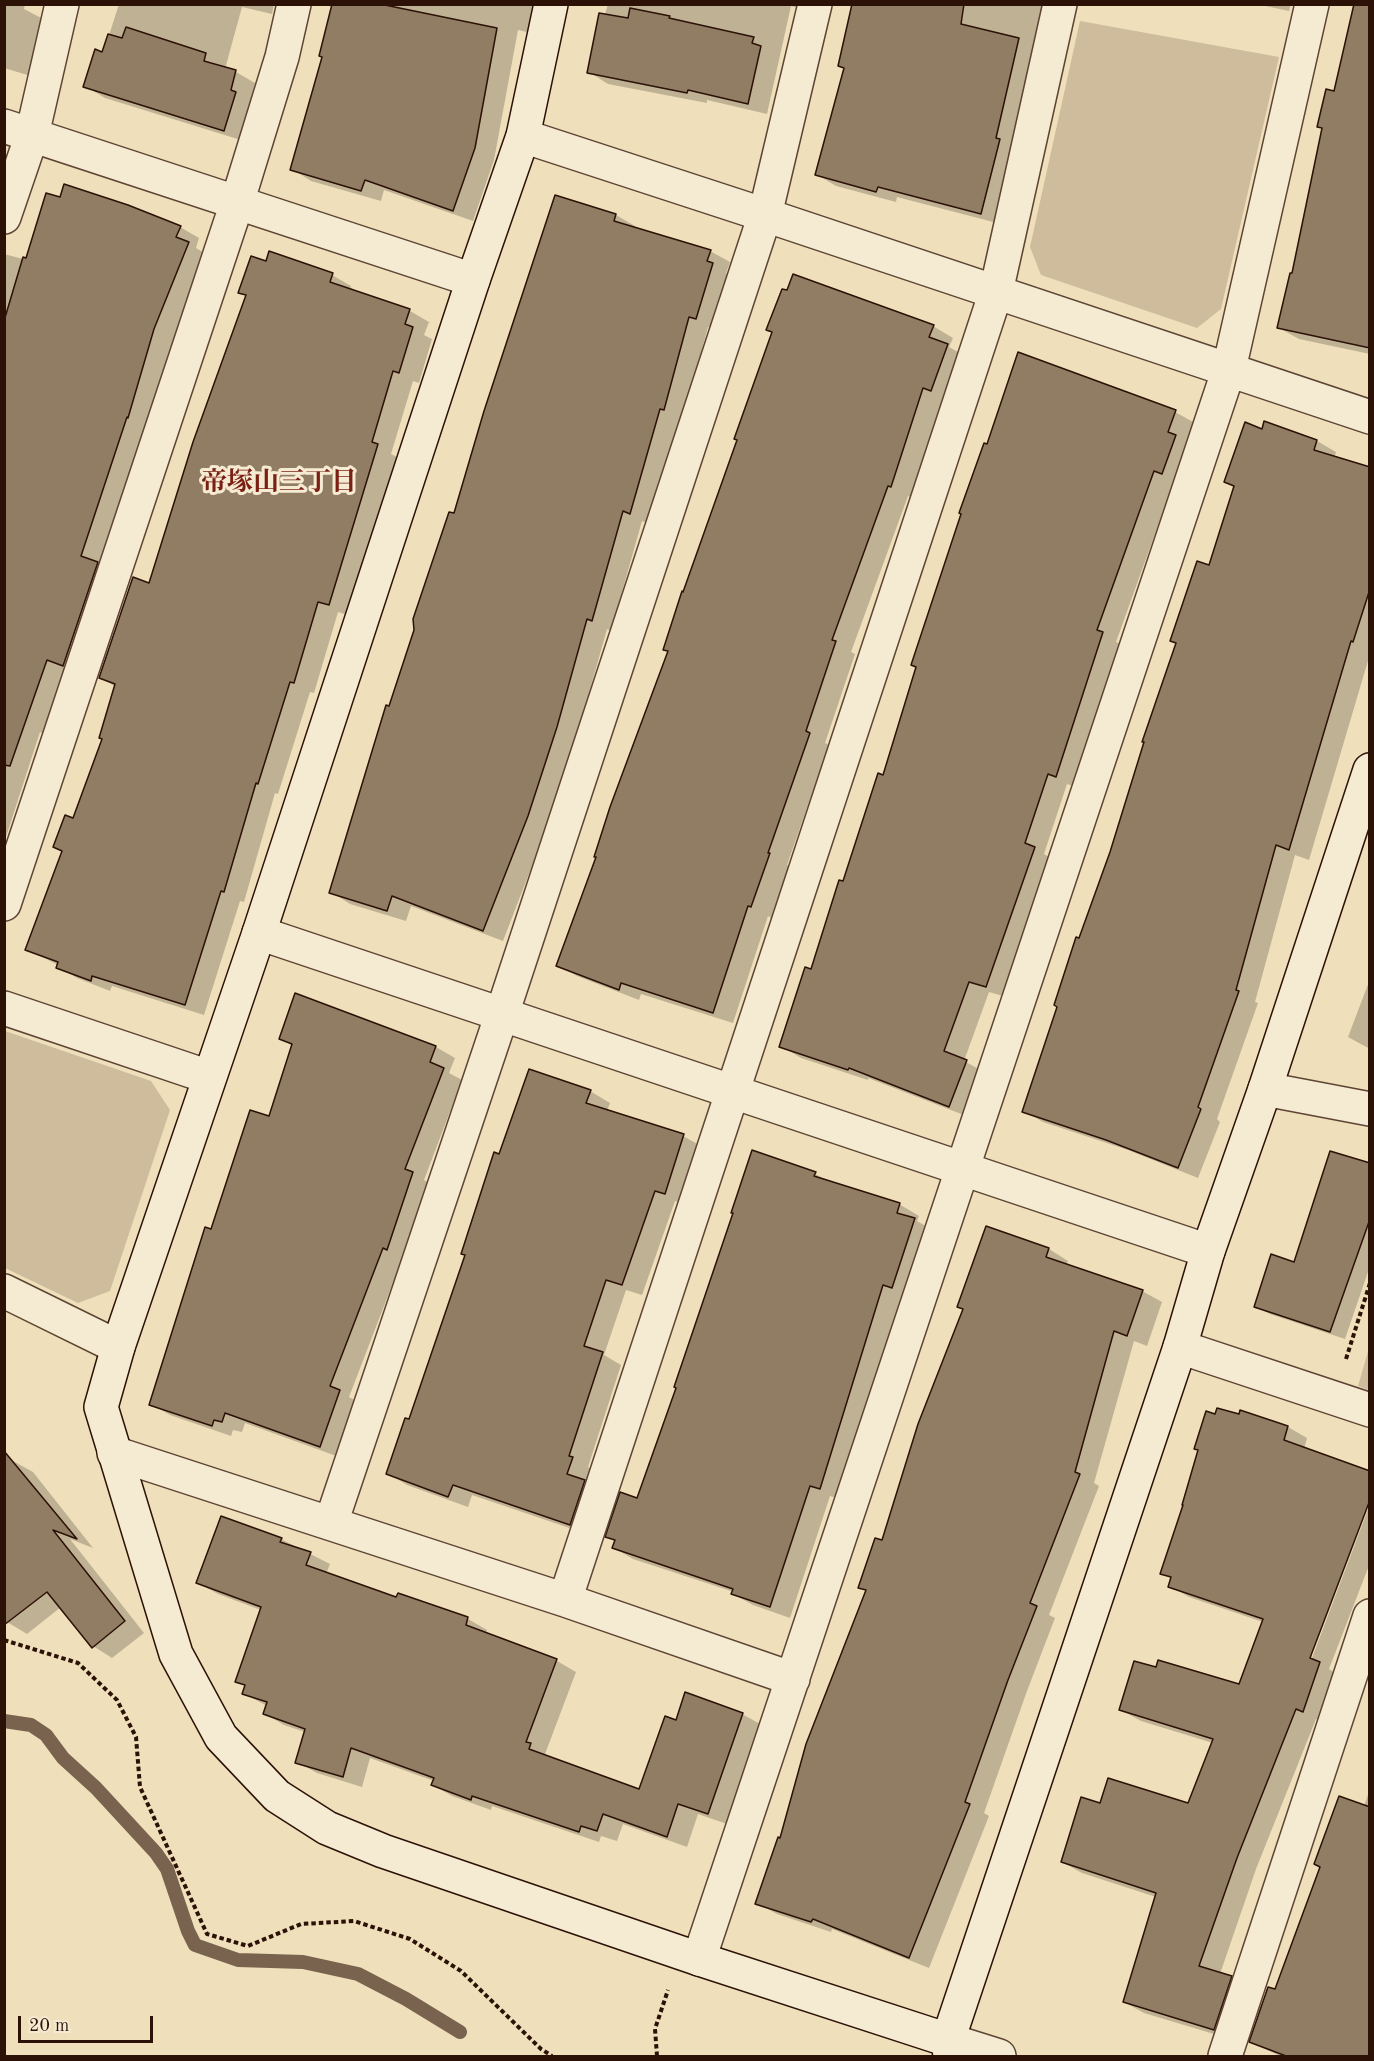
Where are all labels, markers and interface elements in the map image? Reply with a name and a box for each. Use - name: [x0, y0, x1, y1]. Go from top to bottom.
- district label: 帝塚山三丁目: [201, 467, 357, 499]
- scale bar: [21, 2004, 156, 2042]
- text: 20 m: [29, 2017, 69, 2035]

